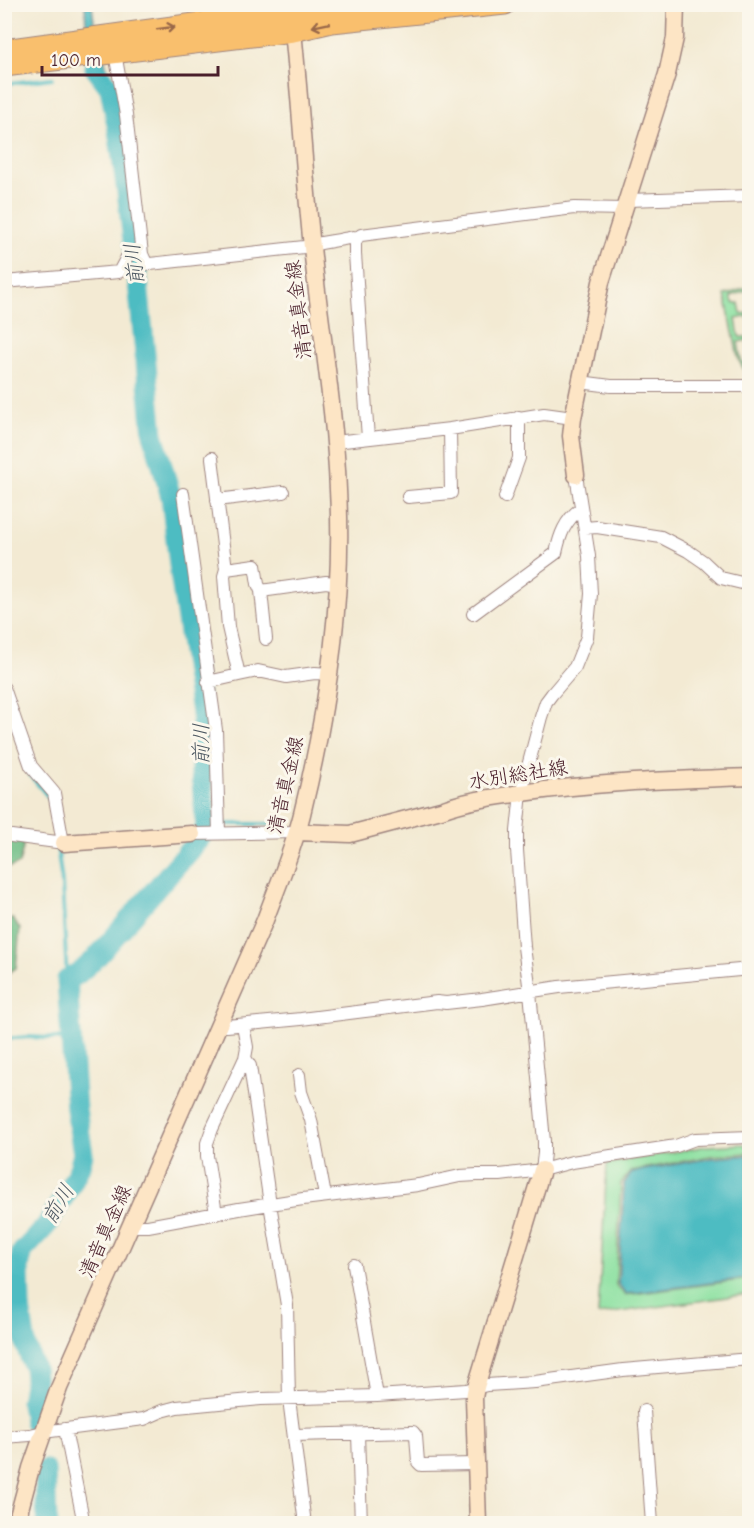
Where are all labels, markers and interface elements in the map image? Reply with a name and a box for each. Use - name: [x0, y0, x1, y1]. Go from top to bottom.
- one-way arrow: [312, 20, 332, 31]
- one-way arrow: [155, 22, 175, 33]
- scale bar: [42, 39, 218, 77]
- text: 100 m: [51, 50, 101, 71]
- water label: 前川: [120, 242, 148, 286]
- street label: 清音真金線: [281, 259, 316, 361]
- water label: 前川: [189, 723, 213, 765]
- street label: 清音真金線: [263, 734, 308, 836]
- street label: 水別総社線: [467, 755, 569, 794]
- water label: 前川: [37, 1180, 79, 1228]
- street label: 清音真金線: [75, 1181, 136, 1282]

